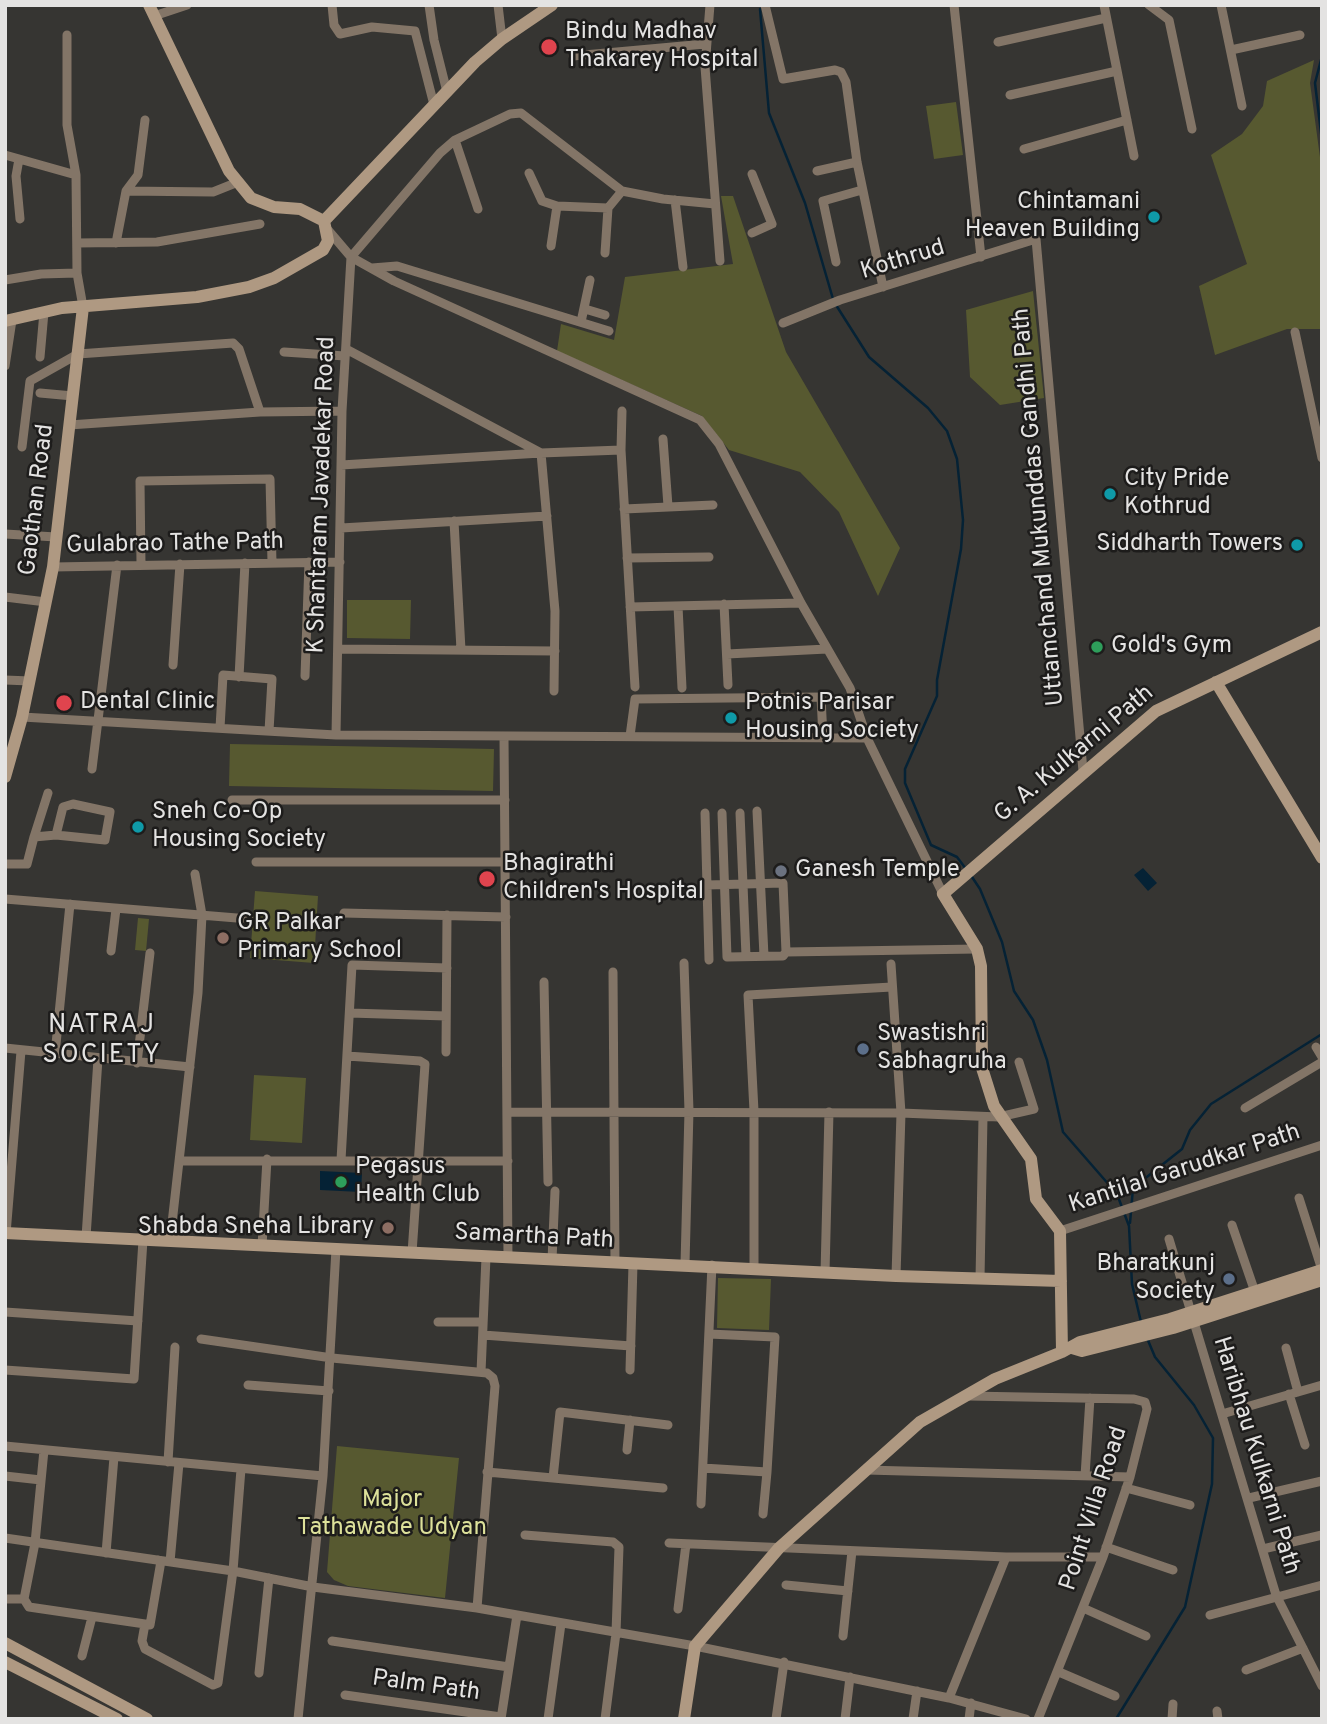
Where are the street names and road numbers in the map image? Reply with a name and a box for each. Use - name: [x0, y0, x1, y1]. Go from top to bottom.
- street label: Kothrud: [857, 235, 949, 287]
- street label: Uttamchand Mukunddas Gandhi Path: [1008, 307, 1072, 707]
- street label: K Shantaram Javadekar Road: [303, 336, 343, 654]
- street label: Gaothan Road: [14, 423, 62, 577]
- street label: Gulabrao Tathe Path: [66, 529, 284, 561]
- street label: G. A. Kulkarni Path: [990, 680, 1160, 830]
- street label: Kantilal Garudkar Path: [1066, 1119, 1304, 1221]
- street label: Samartha Path: [453, 1219, 615, 1257]
- street label: Haribhau Kulkarni Path: [1205, 1334, 1305, 1578]
- street label: Point Villa Road: [1055, 1423, 1135, 1595]
- street label: Palm Path: [370, 1665, 482, 1709]

